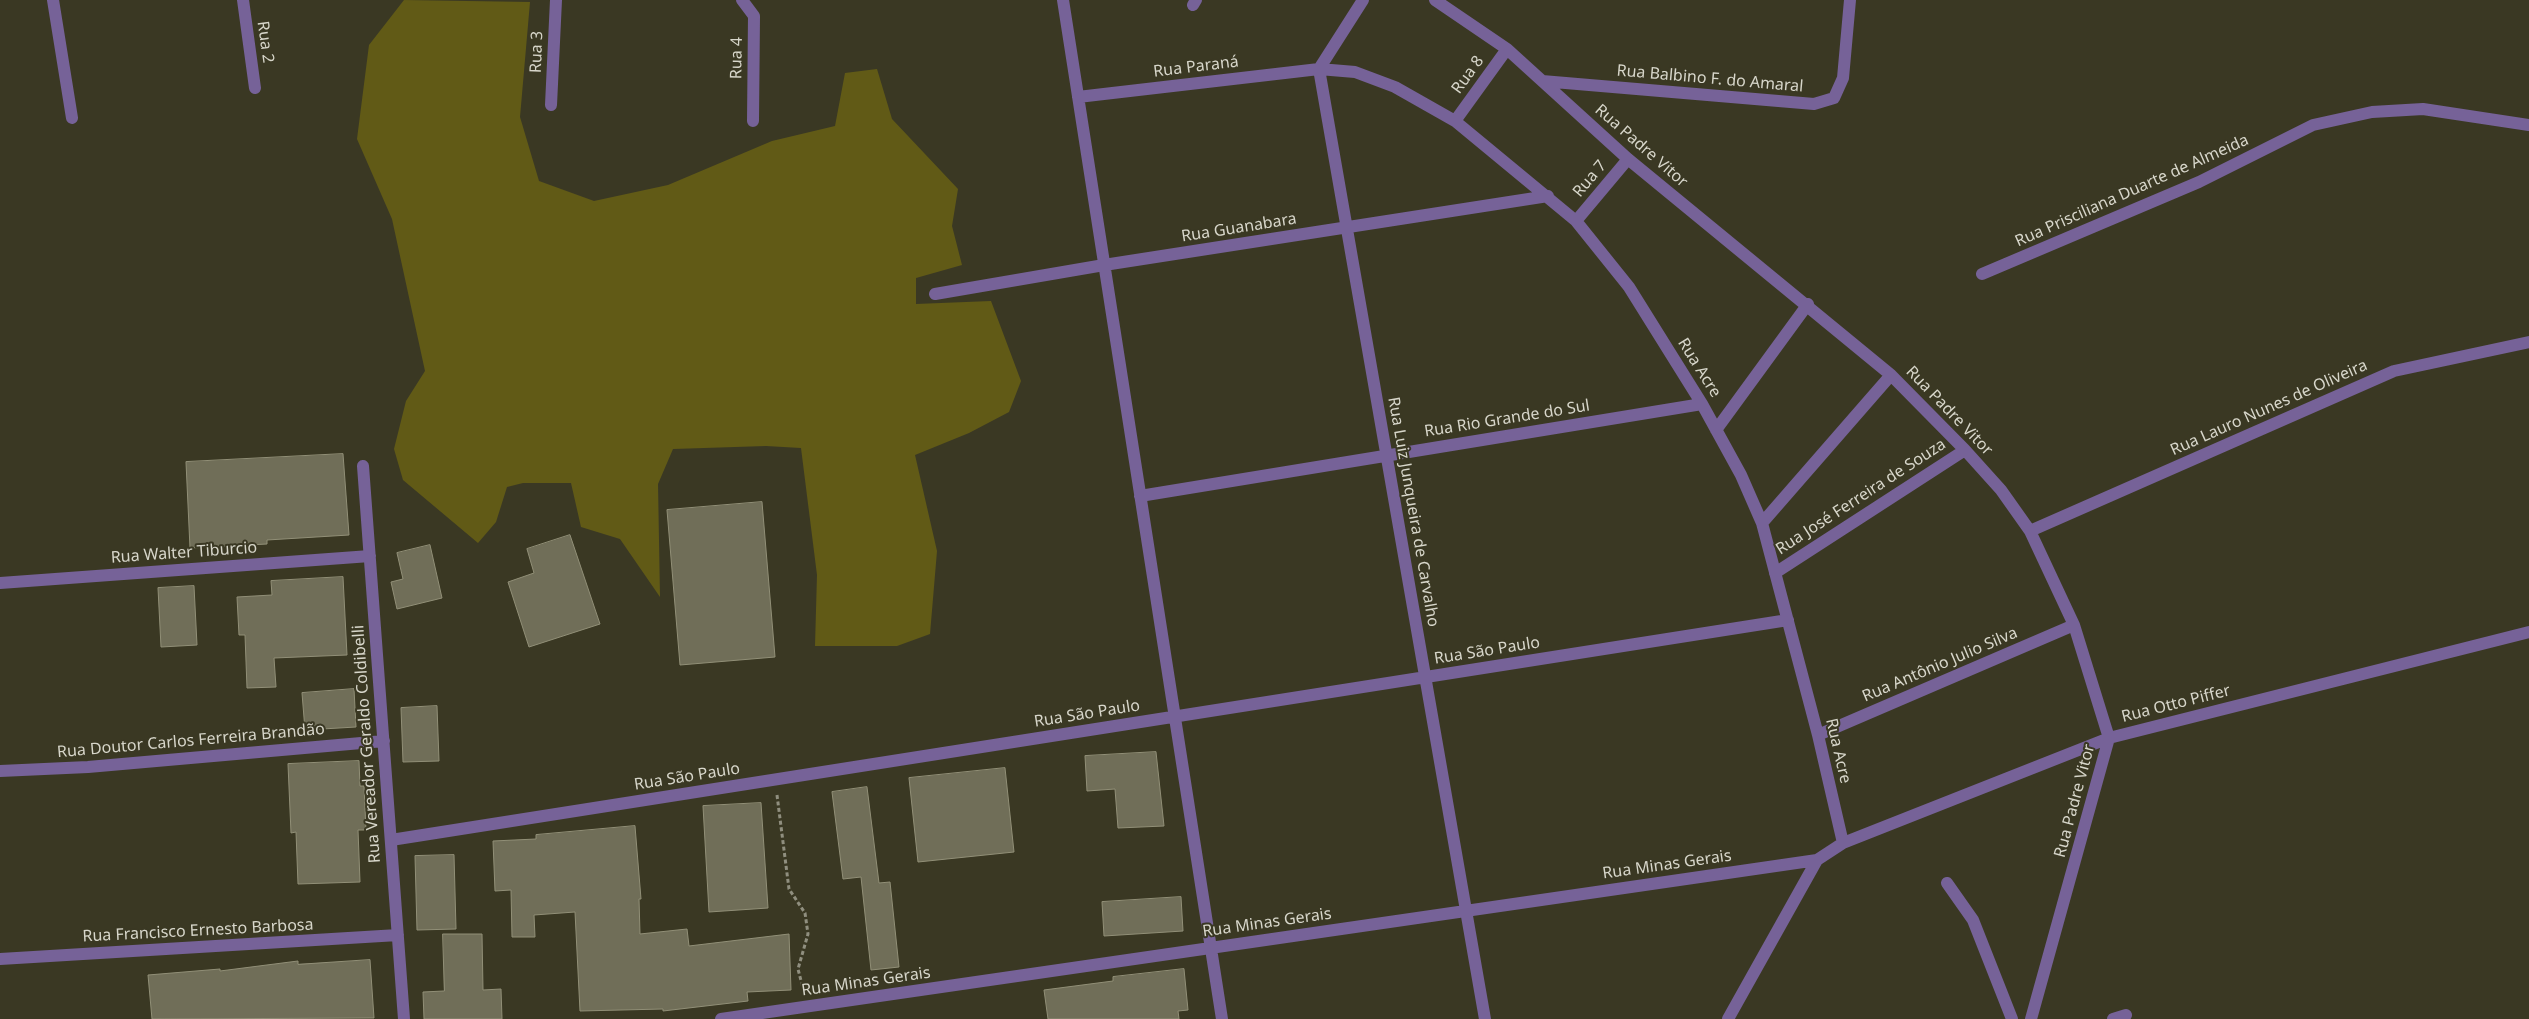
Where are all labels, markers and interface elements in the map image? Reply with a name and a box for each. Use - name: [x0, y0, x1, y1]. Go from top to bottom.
- street label: Rua 2: [253, 20, 277, 64]
- street label: Rua 3: [527, 31, 547, 73]
- street label: Rua 4: [727, 37, 747, 79]
- street label: Rua Paraná: [1152, 52, 1240, 82]
- street label: Rua 8: [1448, 52, 1488, 98]
- street label: Rua Balbino F. do Amaral: [1616, 61, 1804, 97]
- street label: Rua Padre Vitor: [1591, 100, 1691, 192]
- street label: Rua Prisciliana Duarte de Almeida: [2012, 131, 2252, 251]
- street label: Rua 7: [1569, 157, 1611, 201]
- street label: Rua Guanabara: [1180, 209, 1298, 247]
- street label: Rua Acre: [1673, 335, 1725, 401]
- street label: Rua Lauro Nunes de Oliveira: [2168, 356, 2370, 460]
- street label: Rua Padre Vitor: [1902, 362, 1996, 460]
- street label: Rua Luiz Junqueira de Carvalho: [1383, 396, 1443, 628]
- street label: Rua Rio Grande do Sul: [1423, 396, 1591, 442]
- street label: Rua José Ferreira de Souza: [1773, 435, 1949, 559]
- street label: Rua Walter Tiburcio: [110, 538, 258, 568]
- street label: Rua Vereador Geraldo Coldibelli: [349, 624, 385, 864]
- street label: Rua Antônio Julio Silva: [1859, 624, 2021, 706]
- street label: Rua São Paulo: [1433, 633, 1541, 669]
- street label: Rua Otto Piffer: [2120, 681, 2232, 727]
- street label: Rua São Paulo: [1033, 696, 1141, 732]
- street label: Rua Acre: [1821, 717, 1855, 785]
- street label: Rua Doutor Carlos Ferreira Brandão: [56, 720, 326, 762]
- street label: Rua Padre Vitor: [2051, 742, 2099, 860]
- street label: Rua São Paulo: [633, 759, 741, 795]
- street label: Rua Minas Gerais: [1601, 846, 1733, 884]
- street label: Rua Minas Gerais: [1201, 904, 1333, 942]
- street label: Rua Francisco Ernesto Barbosa: [82, 915, 314, 947]
- street label: Rua Minas Gerais: [800, 963, 932, 1001]

